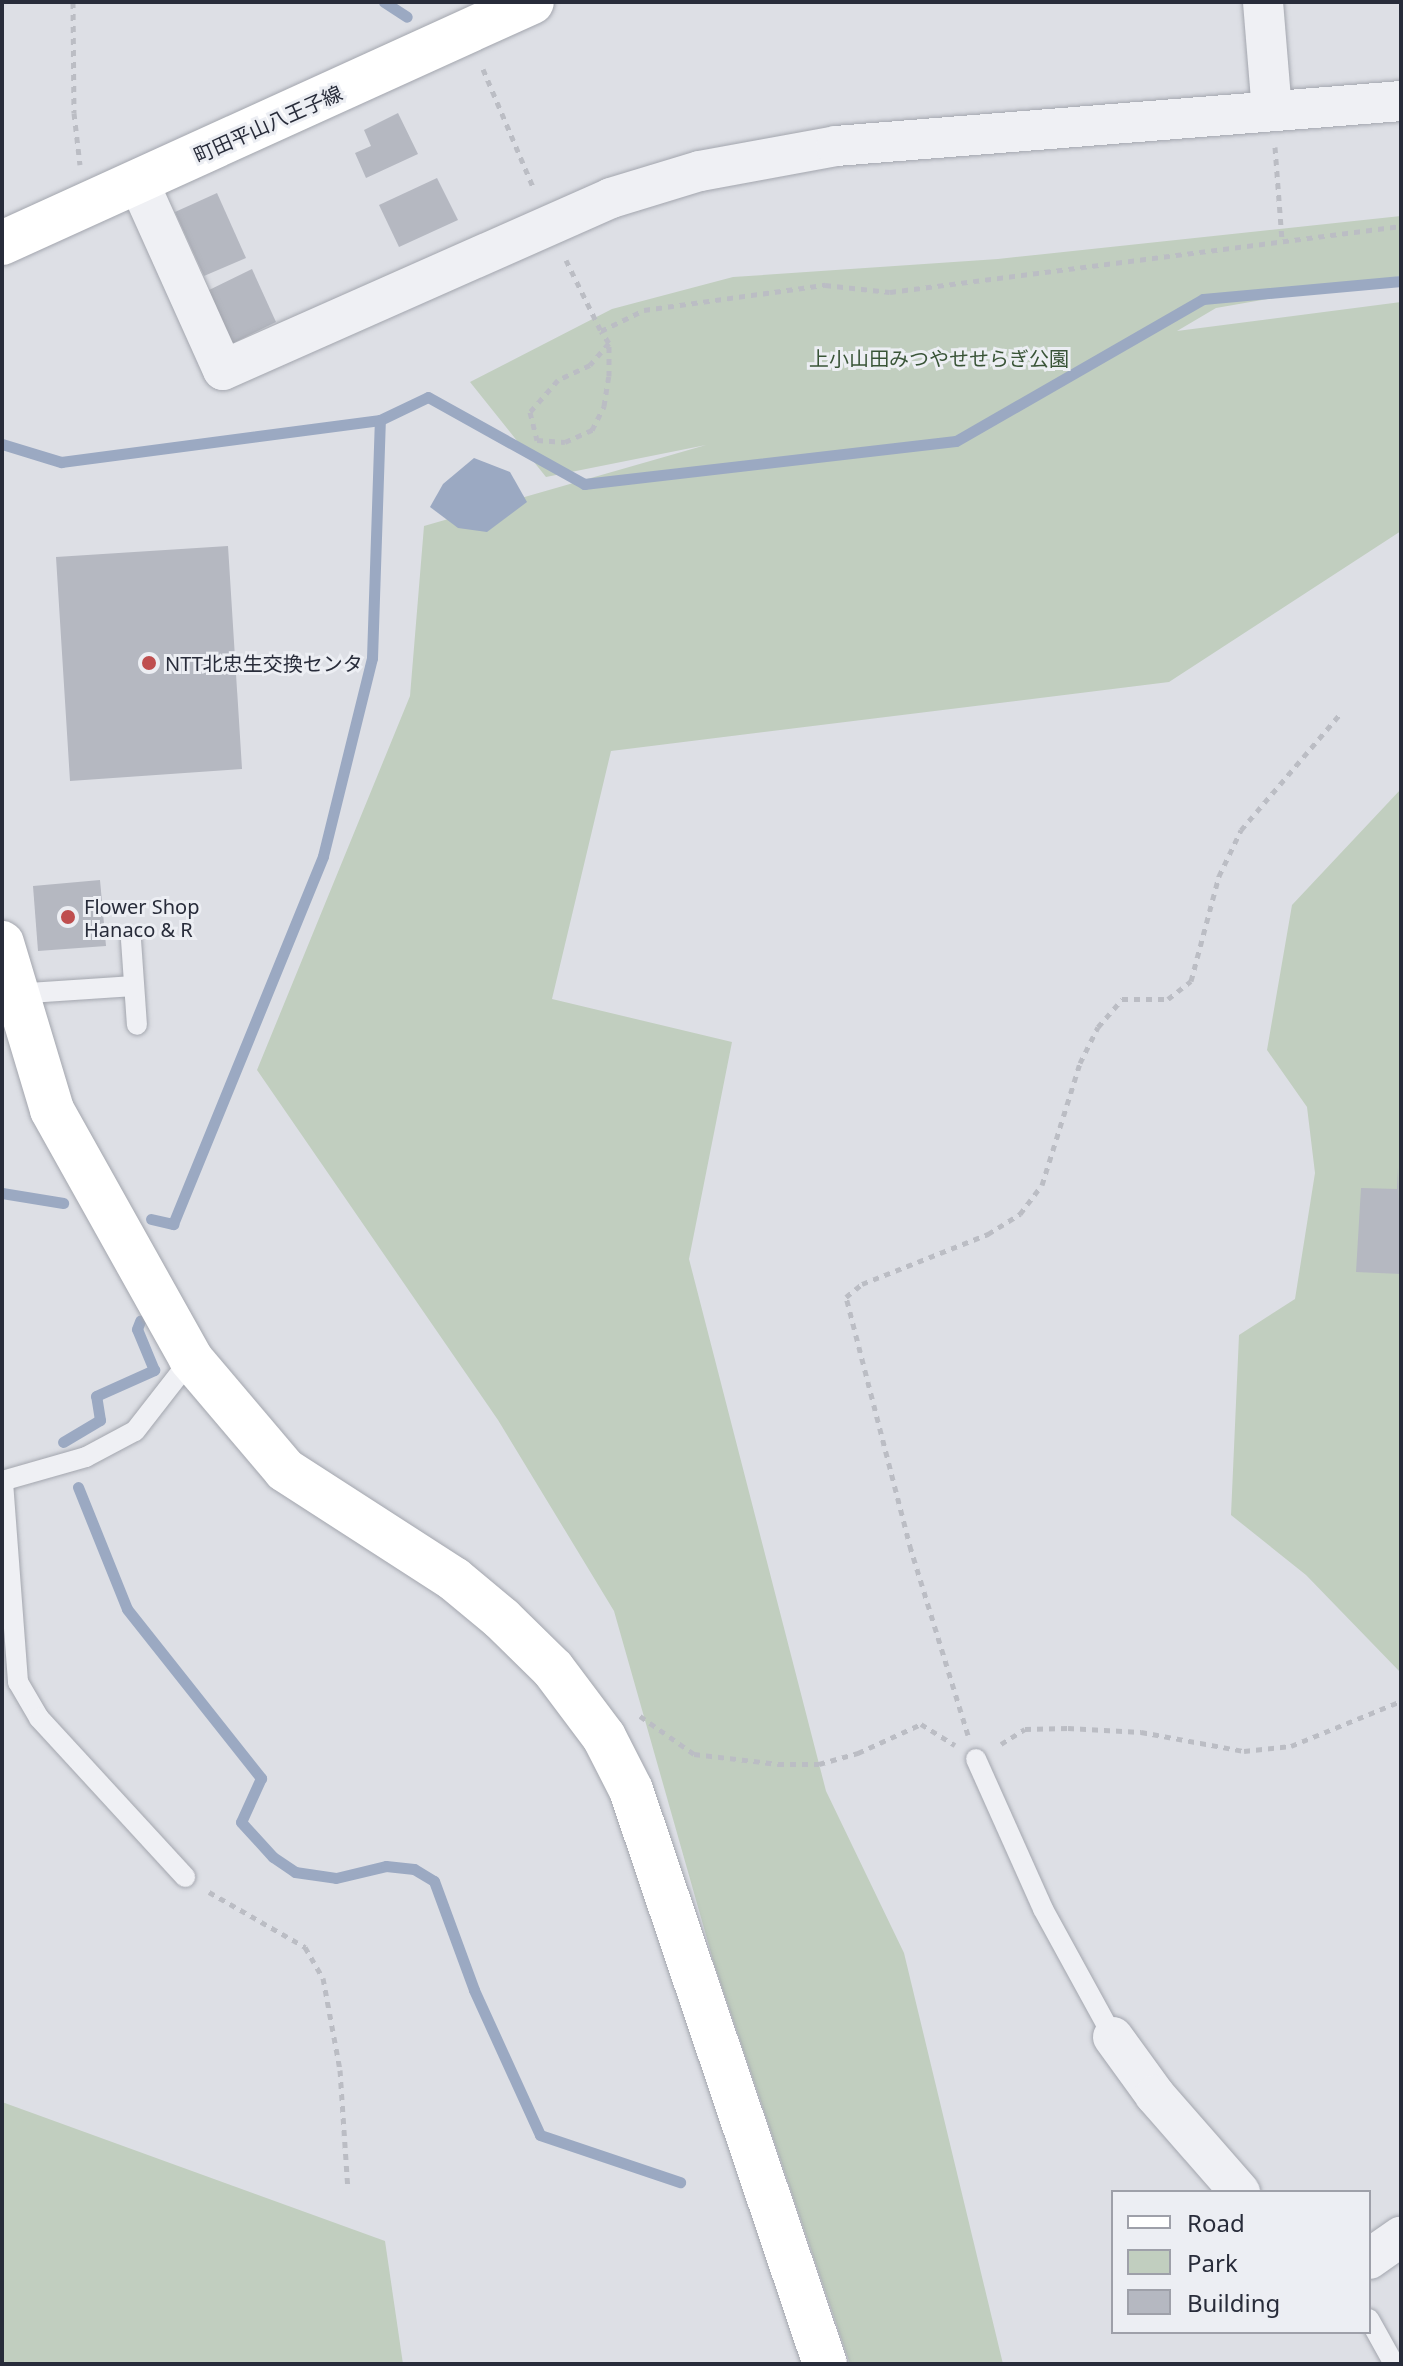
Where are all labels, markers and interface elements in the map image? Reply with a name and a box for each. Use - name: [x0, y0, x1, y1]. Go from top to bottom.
- street label: 町田平山八王子線: [190, 80, 346, 168]
- park label: 上小山田みつやせせらぎ公園: [809, 346, 1069, 370]
- place label: NTT北忠生交換センタ: [165, 651, 363, 675]
- marker: NTT北忠生交換センタ: [140, 654, 158, 672]
- place label: Flower Shop Hanaco & R: [84, 894, 199, 941]
- marker: Flower Shop Hanaco & R: [59, 908, 77, 926]
- legend: [1111, 2190, 1371, 2334]
- text: Road: [1187, 2206, 1245, 2239]
- text: Park: [1187, 2246, 1238, 2279]
- text: Building: [1187, 2286, 1280, 2319]

